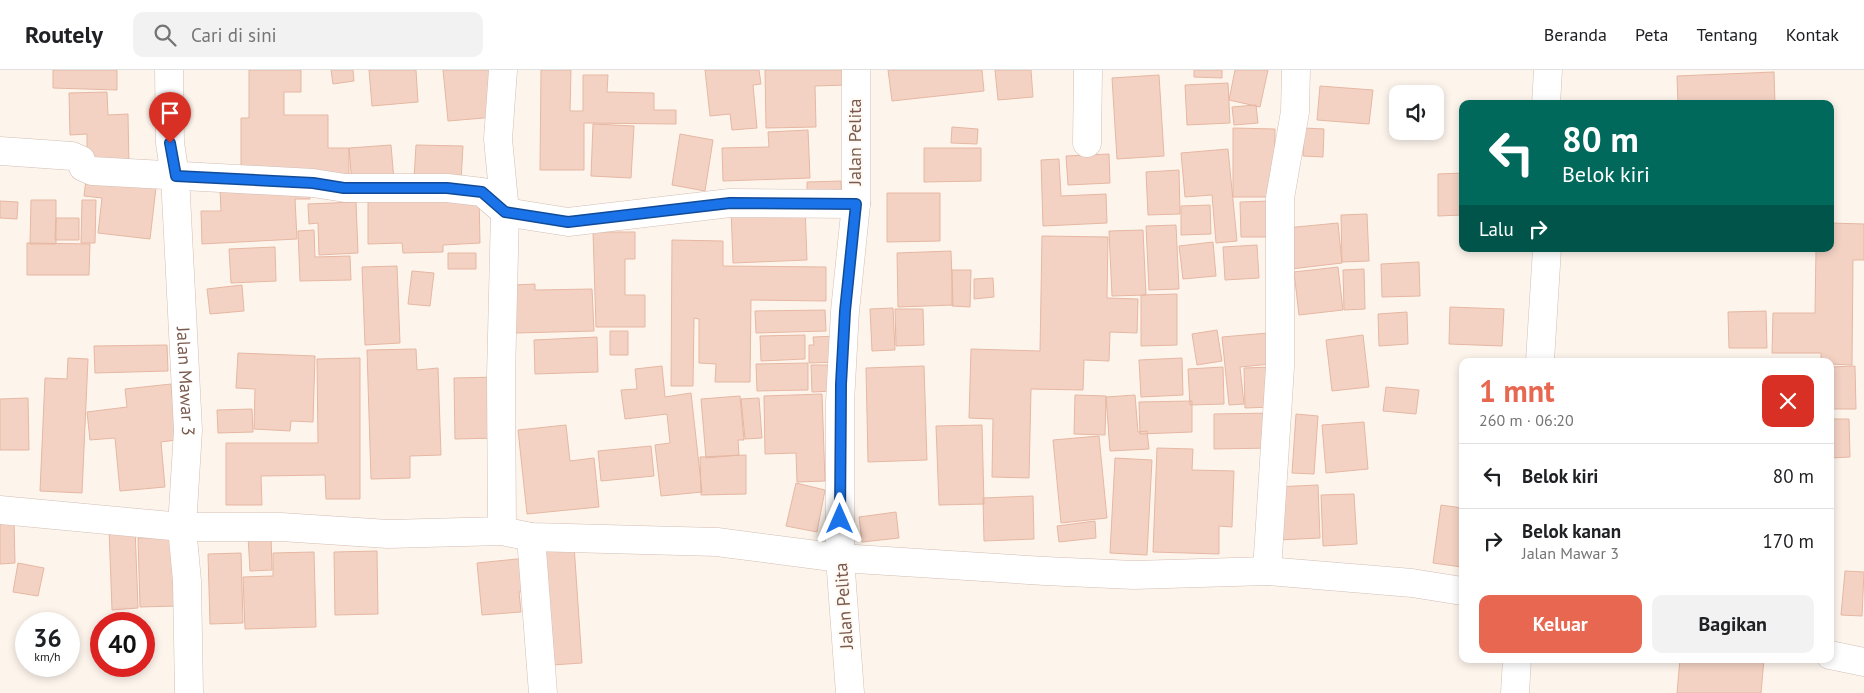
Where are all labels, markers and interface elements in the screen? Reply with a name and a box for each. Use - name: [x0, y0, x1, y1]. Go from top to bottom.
- search box: [133, 12, 483, 57]
- text: Routely: [25, 19, 103, 50]
- icon: search: [151, 21, 179, 49]
- text: Cari di sini: [191, 23, 277, 47]
- text: Beranda: [1544, 23, 1607, 46]
- text: Peta: [1635, 23, 1669, 46]
- text: Tentang: [1697, 23, 1758, 46]
- text: Kontak: [1786, 23, 1839, 46]
- map controls: [1389, 85, 1444, 140]
- button: sound: [1389, 85, 1444, 140]
- pin: [149, 92, 191, 143]
- icon: arrive: [156, 99, 184, 127]
- street label: Jalan Pelita: [843, 99, 866, 186]
- text: 80 m: [1562, 116, 1639, 162]
- icon: left: [1479, 120, 1544, 185]
- text: Belok kiri: [1562, 160, 1650, 188]
- icon: right: [1524, 215, 1552, 243]
- text: Lalu: [1479, 217, 1514, 241]
- street label: Jalan Mawar 3: [172, 325, 200, 437]
- text: 1 mnt: [1479, 371, 1555, 410]
- button: close: [1762, 375, 1814, 427]
- text: 260 m · 06:20: [1479, 410, 1574, 430]
- icon: left: [1479, 462, 1507, 490]
- text: Belok kiri: [1522, 464, 1598, 488]
- text: 80 m: [1773, 464, 1814, 488]
- position arrow: [813, 492, 865, 544]
- text: Belok kanan: [1522, 519, 1621, 543]
- icon: right: [1479, 527, 1507, 555]
- text: 170 m: [1762, 529, 1814, 553]
- text: Jalan Mawar 3: [1522, 543, 1619, 563]
- street label: Jalan Pelita: [829, 562, 858, 651]
- button: Keluar: [1479, 595, 1642, 653]
- button: Bagikan: [1652, 595, 1814, 653]
- speed limit sign: 40: [90, 612, 155, 677]
- text: 36: [33, 622, 62, 654]
- text: km/h: [34, 649, 61, 664]

